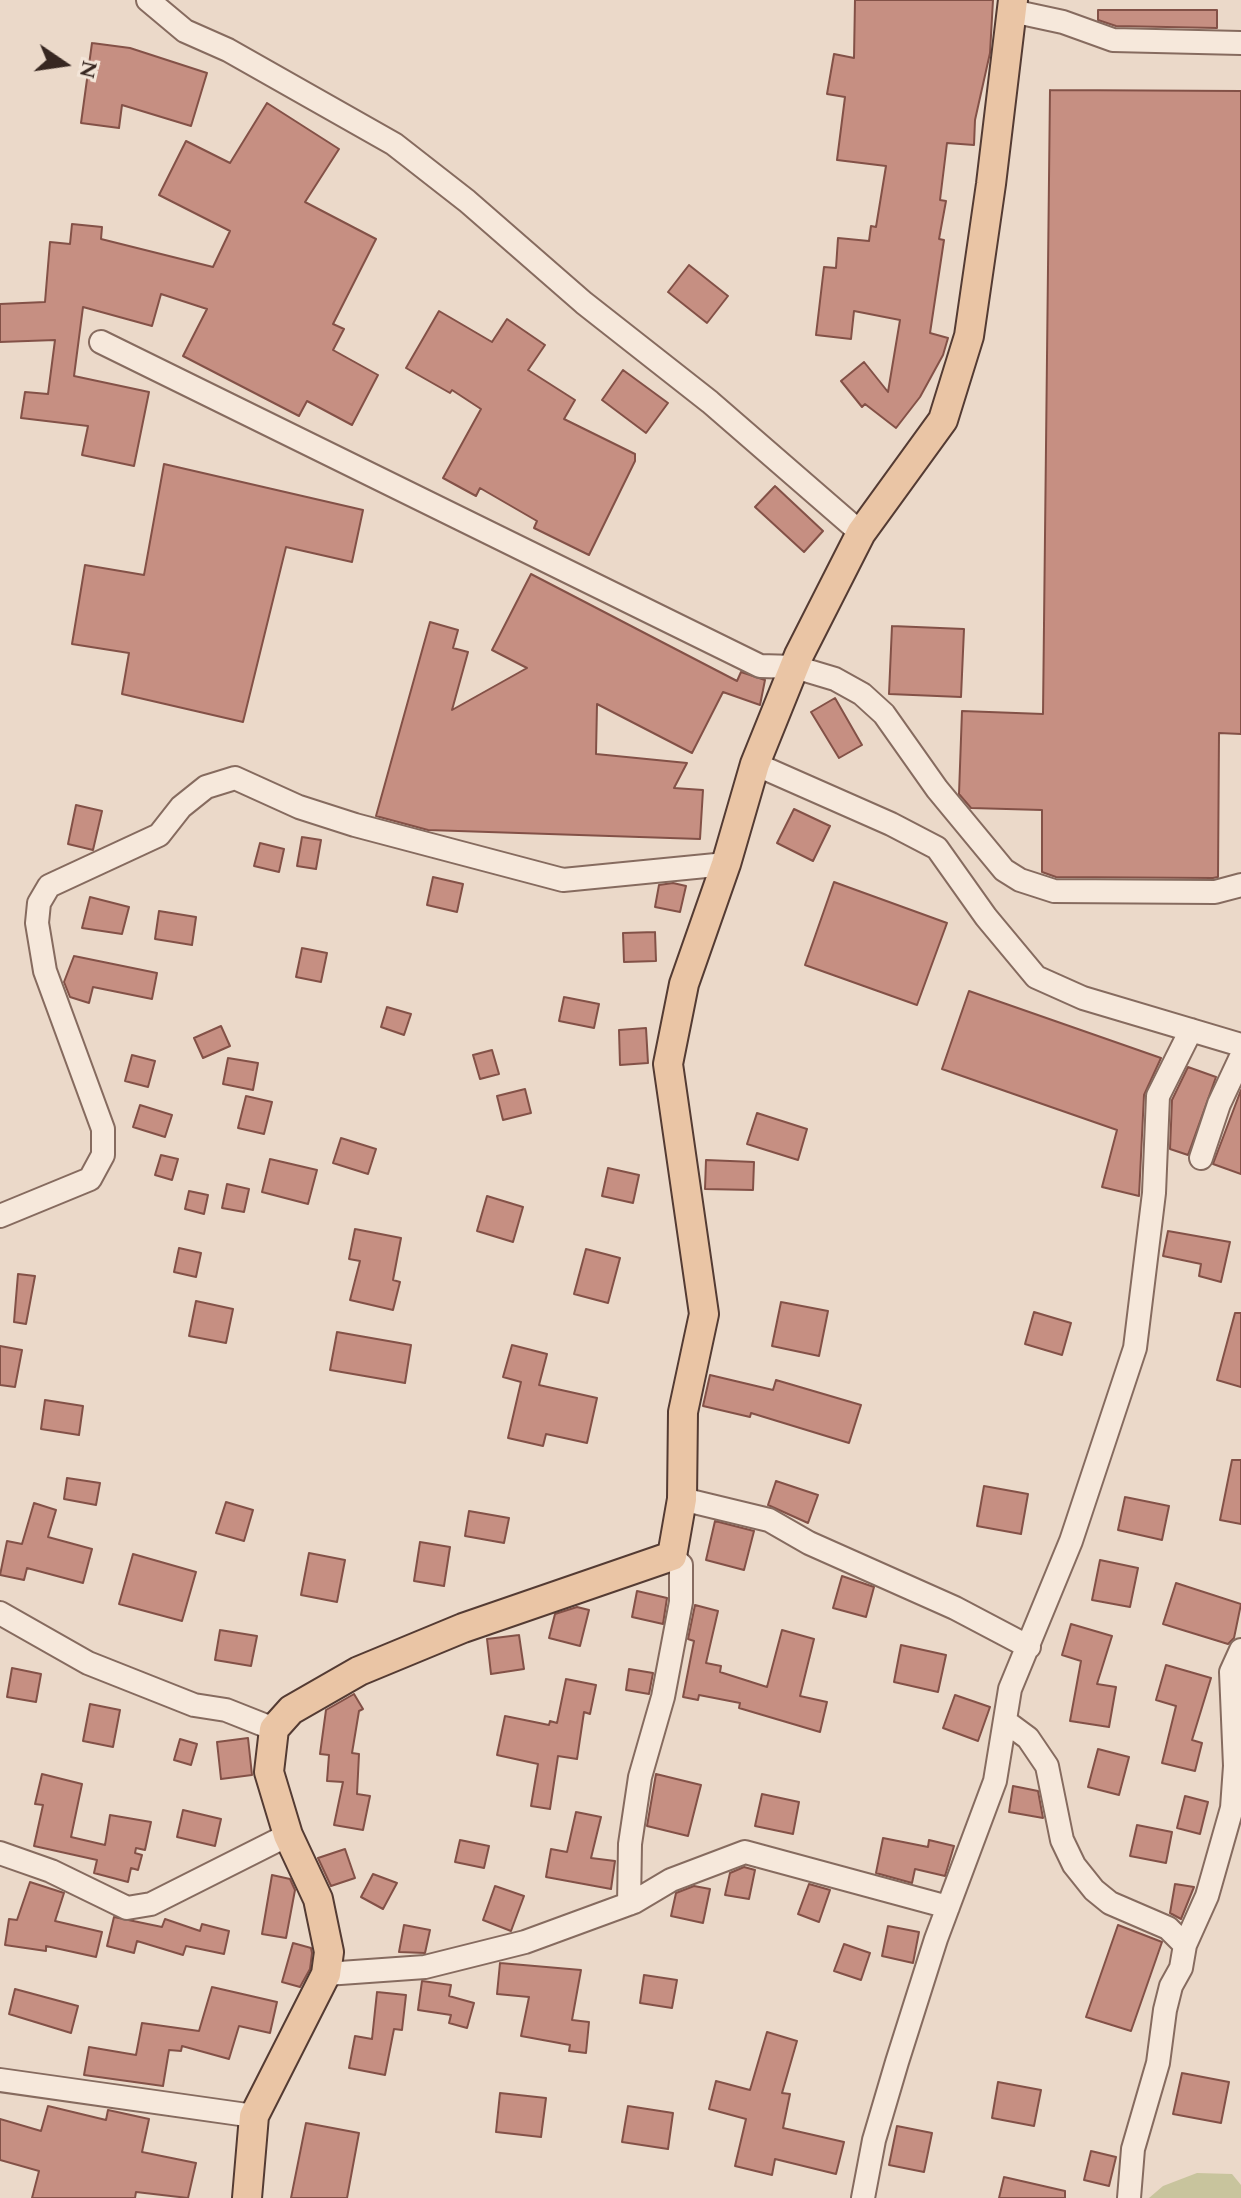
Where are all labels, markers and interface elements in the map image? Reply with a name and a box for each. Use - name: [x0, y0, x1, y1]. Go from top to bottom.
- north arrow: [24, 24, 104, 104]
- text: N: [70, 57, 106, 82]

